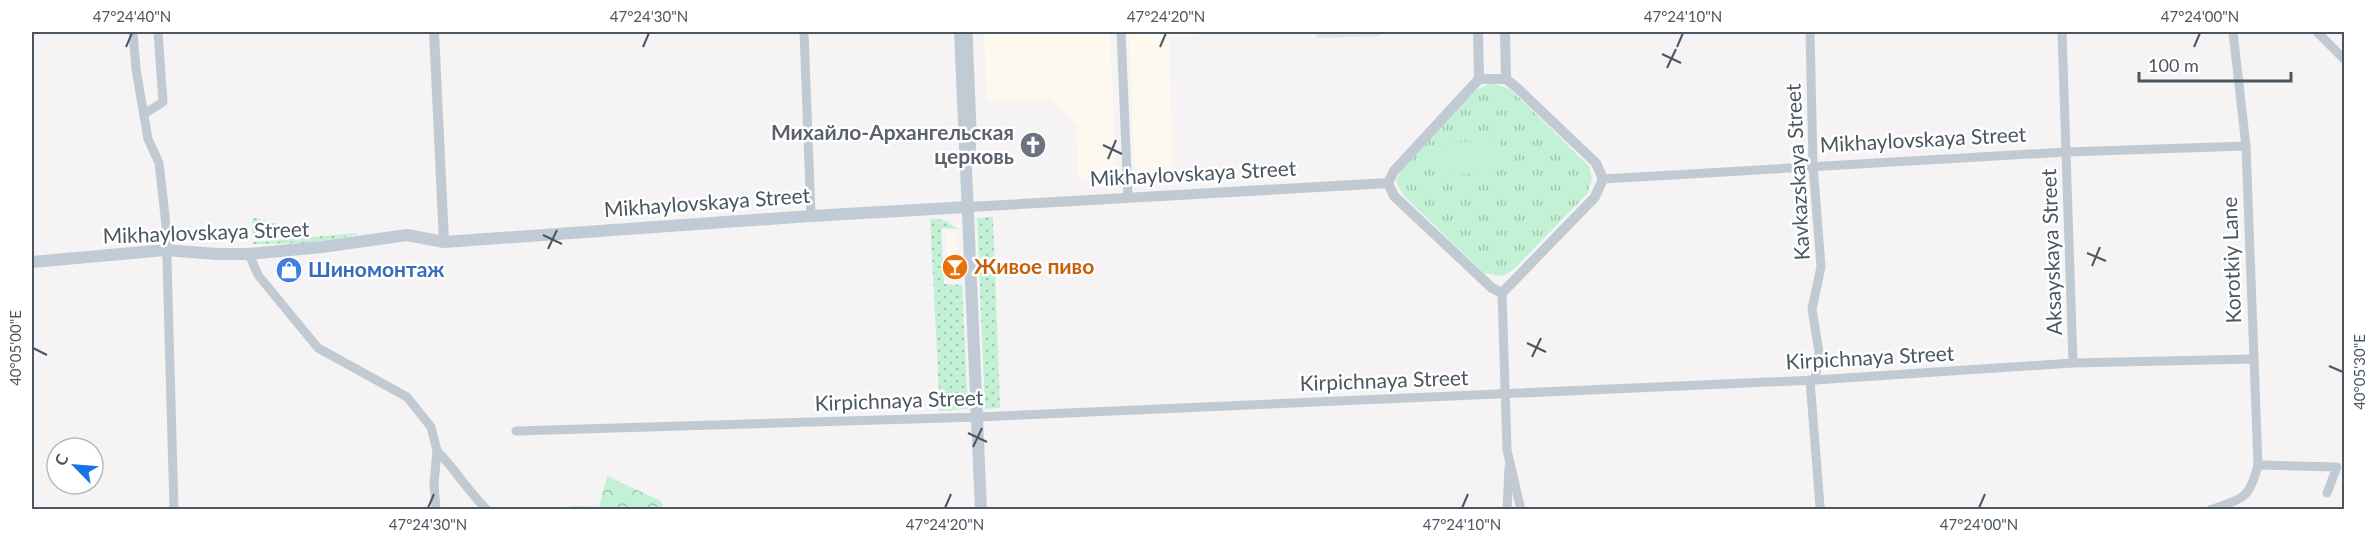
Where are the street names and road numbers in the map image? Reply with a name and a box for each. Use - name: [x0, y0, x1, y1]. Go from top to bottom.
- street label: Kavkazskaya Street: [1779, 82, 1814, 261]
- street label: Mikhaylovskaya Street: [1819, 121, 2027, 156]
- street label: Mikhaylovskaya Street: [1089, 155, 1297, 190]
- street label: Aksayskaya Street: [2035, 168, 2066, 336]
- street label: Mikhaylovskaya Street: [603, 182, 811, 221]
- street label: Korotkiy Lane: [2216, 196, 2245, 324]
- street label: Mikhaylovskaya Street: [102, 215, 310, 248]
- street label: Kirpichnaya Street: [1785, 340, 1955, 373]
- street label: Kirpichnaya Street: [1299, 364, 1469, 395]
- street label: Kirpichnaya Street: [814, 384, 984, 415]

